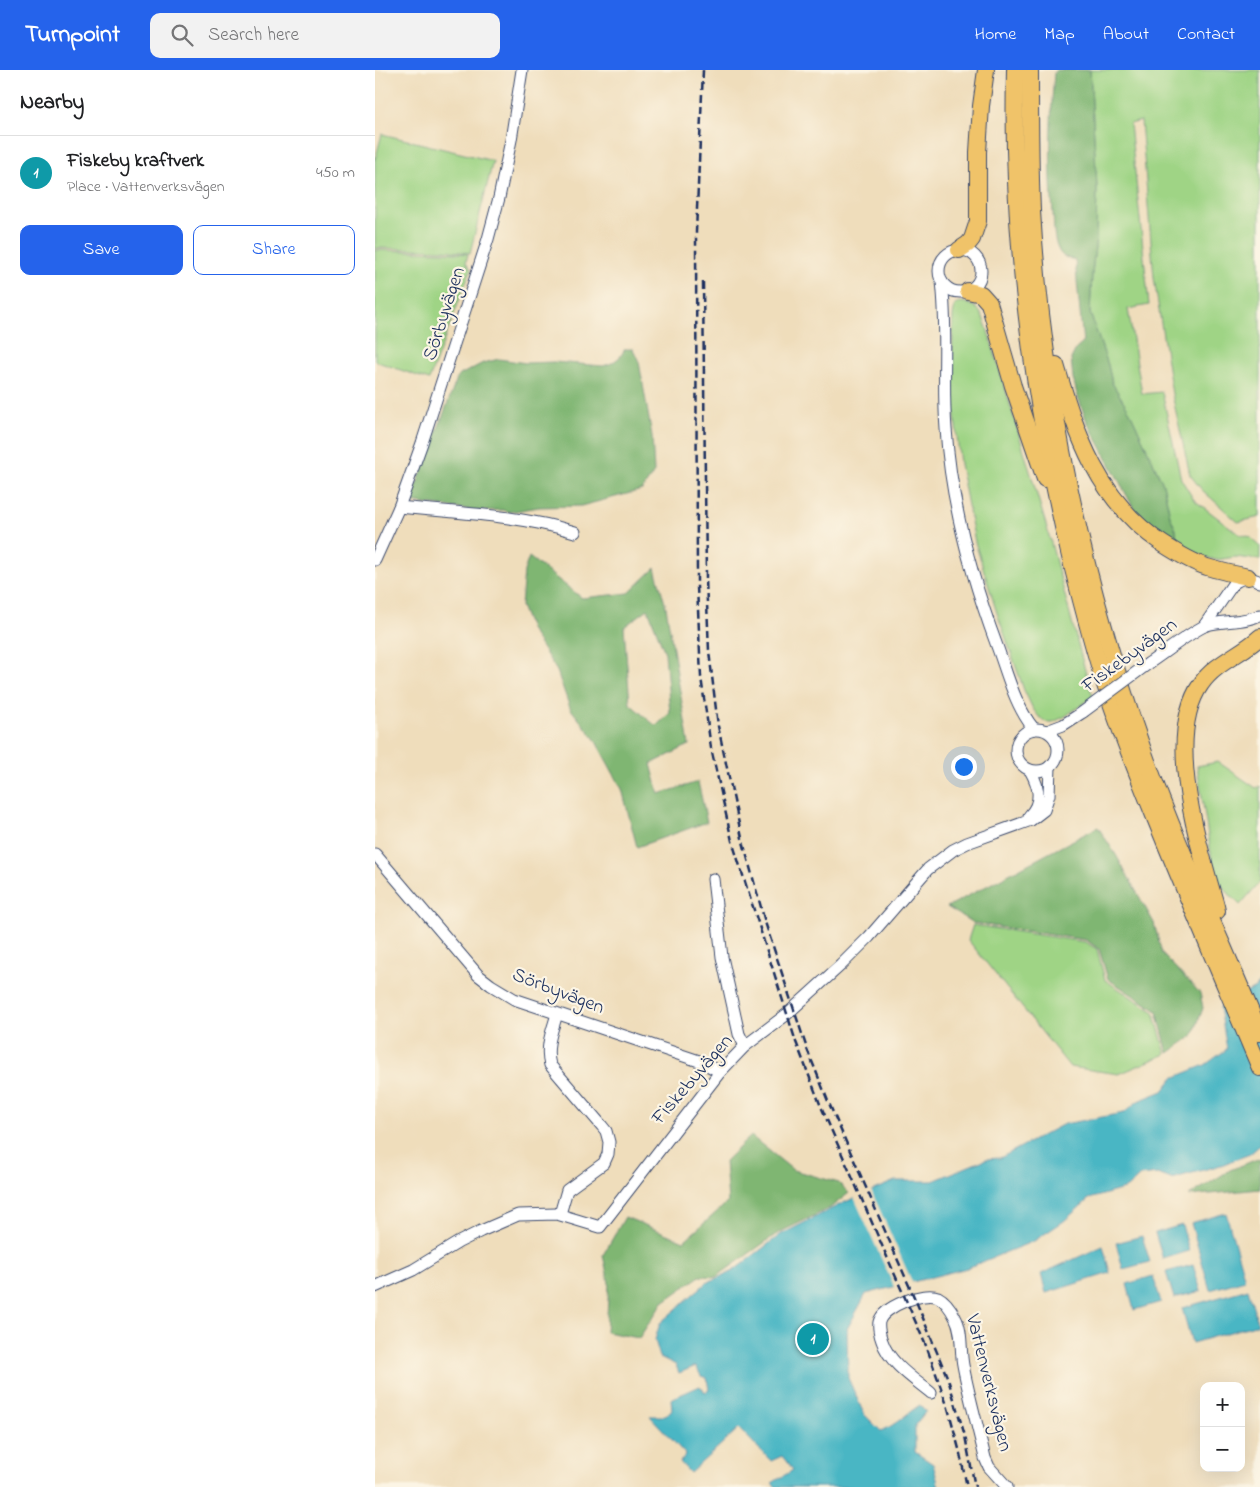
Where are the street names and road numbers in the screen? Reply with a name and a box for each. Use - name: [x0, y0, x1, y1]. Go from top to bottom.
- street label: Sörbyvägen: [416, 263, 475, 365]
- street label: Fiskebyvägen: [1075, 611, 1184, 702]
- street label: Sörbyvägen: [507, 961, 609, 1024]
- street label: Fiskebyvägen: [645, 1028, 741, 1133]
- street label: Vattenverksvägen: [956, 1310, 1019, 1455]

